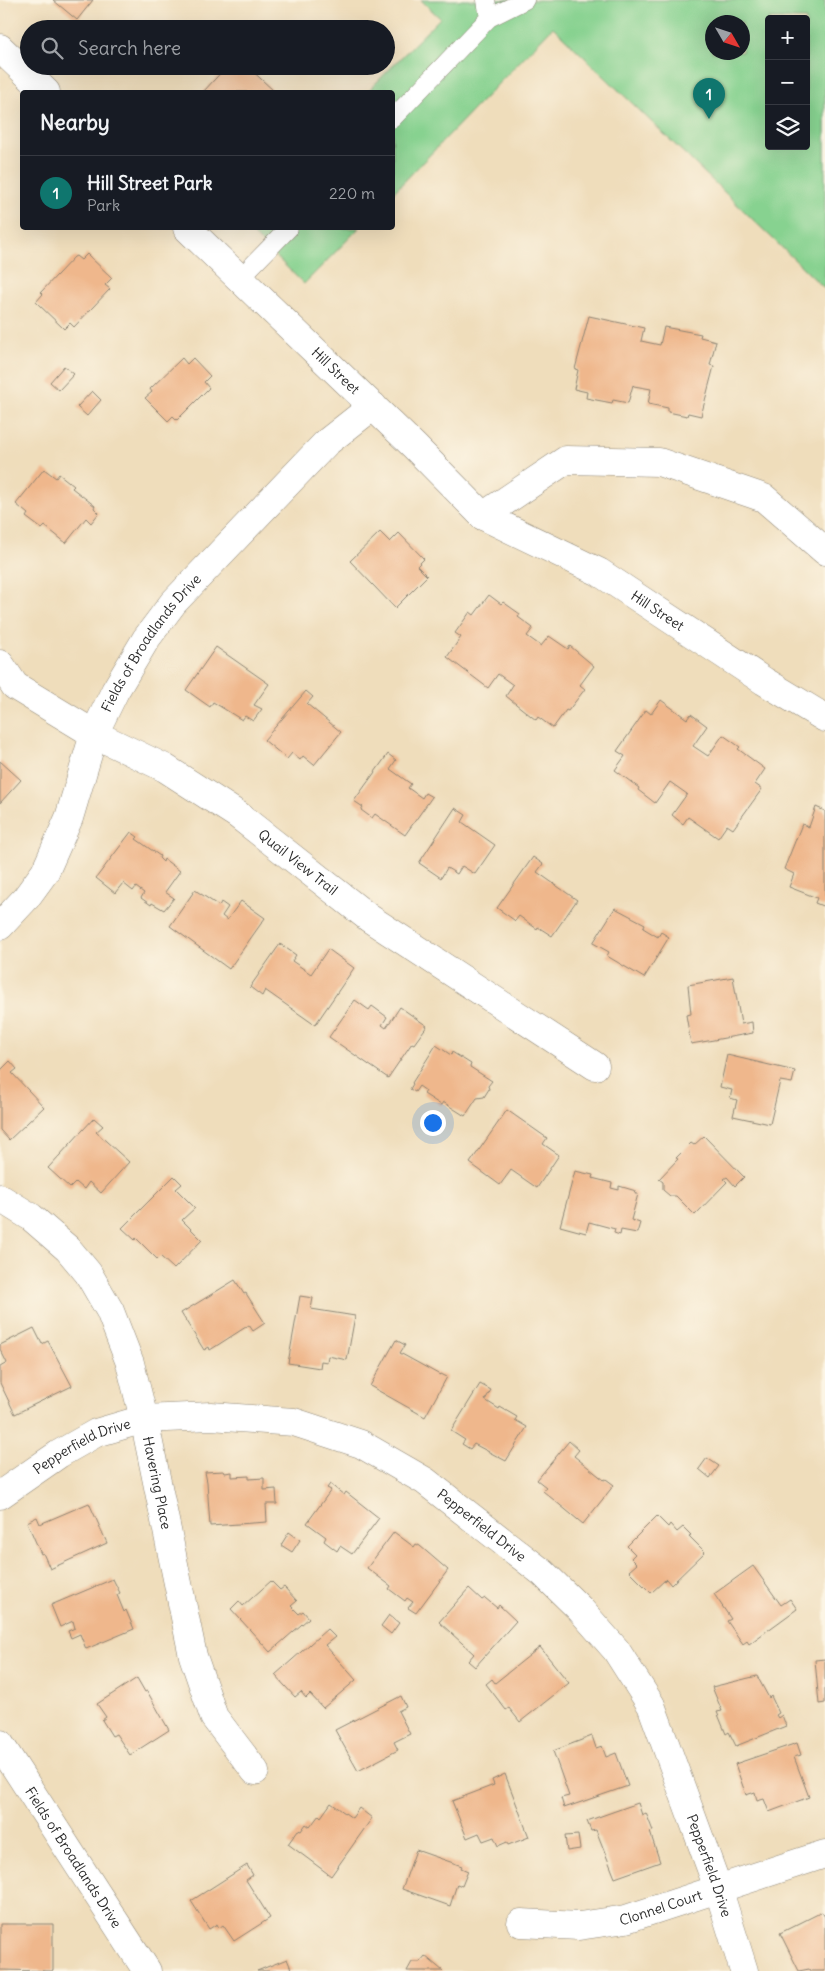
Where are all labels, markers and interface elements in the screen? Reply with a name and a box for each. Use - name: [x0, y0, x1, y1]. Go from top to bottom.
- north arrow: [705, 15, 750, 60]
- map controls: [765, 15, 810, 150]
- button: +: [765, 15, 810, 60]
- search box: [20, 20, 395, 75]
- icon: search: [38, 34, 66, 62]
- text: Search here: [78, 36, 181, 60]
- button: −: [765, 60, 810, 105]
- pin: 1: [693, 78, 725, 119]
- button: layers: [765, 105, 810, 150]
- text: Nearby: [40, 109, 110, 136]
- text: Hill Street Park: [87, 171, 212, 195]
- text: 1: [53, 183, 59, 203]
- text: 220 m: [329, 183, 375, 203]
- text: Park: [87, 195, 120, 215]
- street label: Hill Street: [308, 343, 364, 398]
- street label: Fields of Broadlands Drive: [97, 570, 205, 715]
- street label: Hill Street: [628, 587, 688, 635]
- street label: Quail View Trail: [255, 825, 341, 899]
- your location: [420, 1110, 446, 1136]
- street label: Pepperfield Drive: [29, 1414, 133, 1478]
- street label: Havering Place: [139, 1435, 176, 1531]
- street label: Pepperfield Drive: [434, 1485, 530, 1565]
- street label: Fields of Broadlands Drive: [21, 1783, 126, 1931]
- street label: Pepperfield Drive: [683, 1812, 736, 1919]
- street label: Clonnel Court: [618, 1886, 705, 1929]

